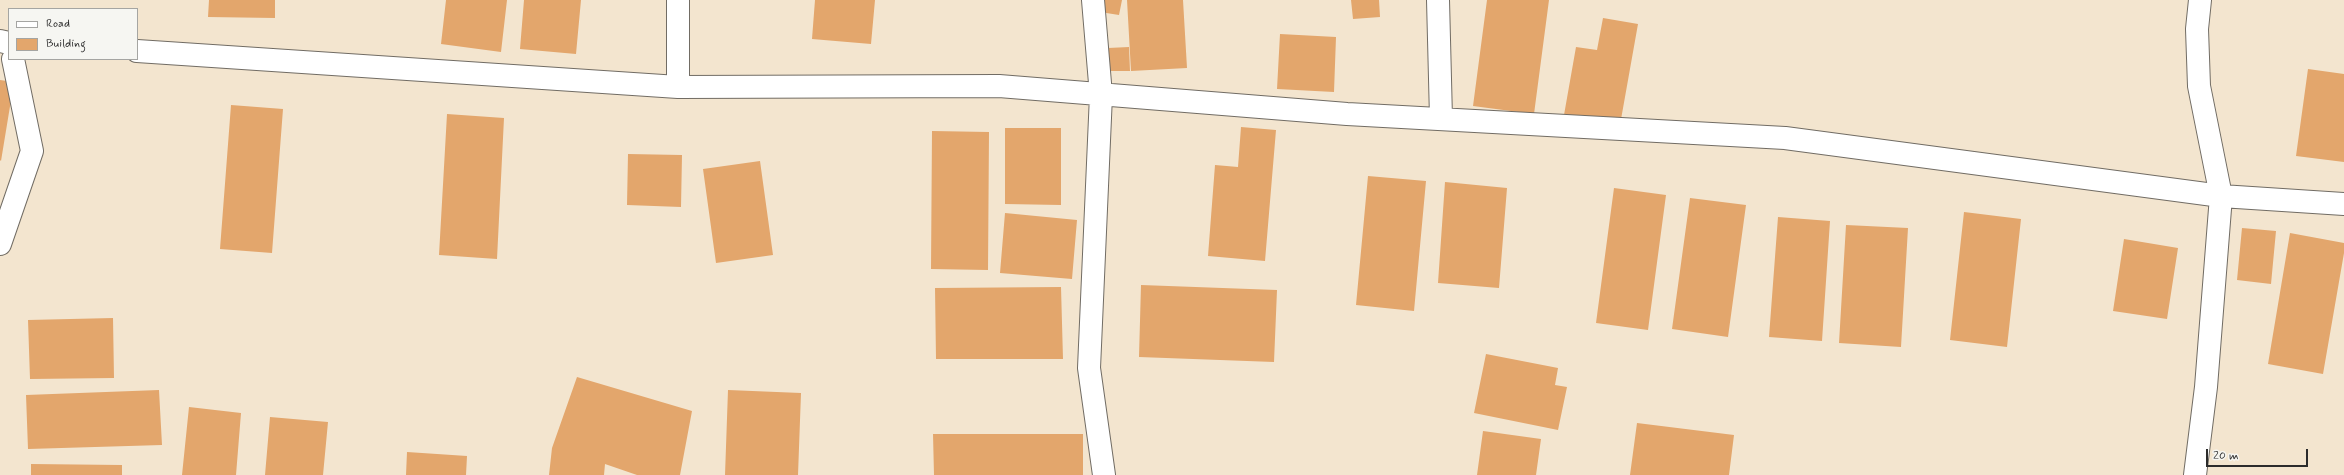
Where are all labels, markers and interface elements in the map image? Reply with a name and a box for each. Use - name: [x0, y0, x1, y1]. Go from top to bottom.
- legend: [8, 8, 138, 60]
- text: Road: [46, 16, 70, 32]
- text: Building: [46, 36, 86, 52]
- scale bar: [2208, 441, 2310, 467]
- text: 20 m: [2213, 448, 2239, 464]

